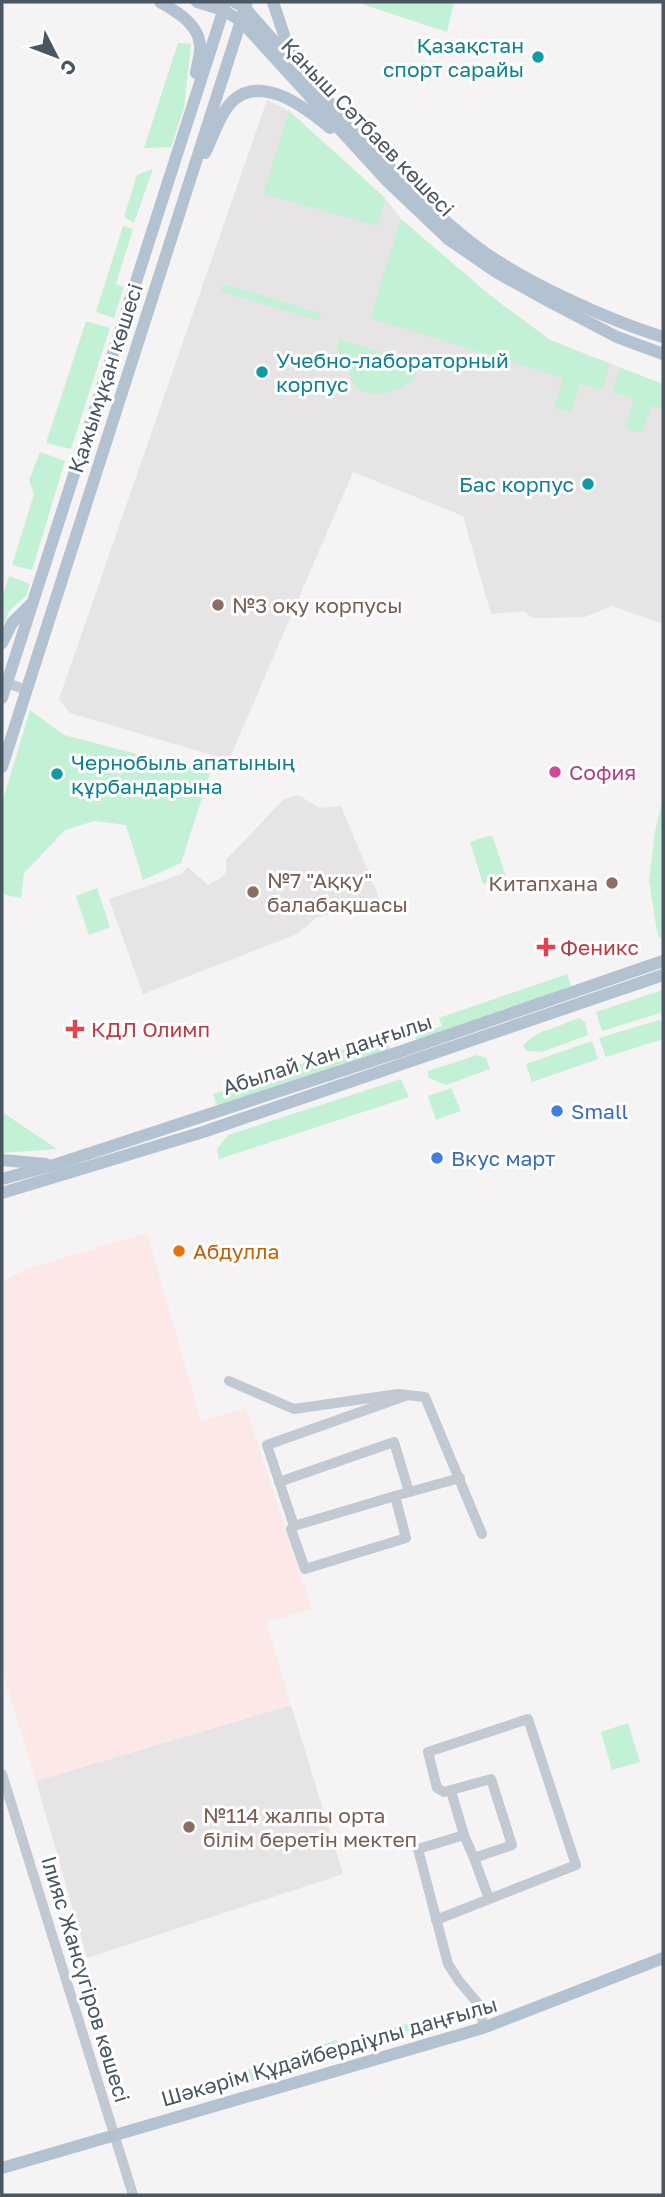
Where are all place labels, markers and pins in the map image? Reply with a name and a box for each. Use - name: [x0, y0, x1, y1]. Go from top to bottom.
- place label: Қазақстан спорт сарайы: [383, 32, 524, 82]
- marker: Қазақстан спорт сарайы: [530, 49, 546, 65]
- place label: Учебно-лабораторный корпус: [276, 347, 509, 397]
- marker: Учебно-лабораторный корпус: [254, 364, 270, 380]
- place label: Бас корпус: [459, 471, 574, 497]
- marker: Бас корпус: [580, 476, 596, 492]
- place label: №3 оқу корпусы: [232, 592, 402, 618]
- marker: №3 оқу корпусы: [210, 597, 226, 613]
- place label: Чернобыль апатының құрбандарына: [71, 749, 295, 799]
- place label: София: [569, 759, 636, 785]
- marker: София: [547, 764, 563, 780]
- marker: Чернобыль апатының құрбандарына: [49, 766, 65, 782]
- place label: №7 "Аққу" балабақшасы: [267, 867, 408, 917]
- place label: Китапхана: [488, 870, 598, 896]
- marker: Китапхана: [604, 875, 620, 891]
- marker: №7 "Аққу" балабақшасы: [245, 884, 261, 900]
- place label: Феникс: [560, 934, 639, 960]
- marker: Феникс: [538, 939, 554, 955]
- place label: КДЛ Олимп: [91, 1016, 210, 1042]
- marker: КДЛ Олимп: [65, 1019, 85, 1039]
- place label: Small: [571, 1098, 628, 1124]
- marker: Small: [549, 1103, 565, 1119]
- place label: Вкус март: [451, 1145, 555, 1171]
- marker: Вкус март: [429, 1150, 445, 1166]
- place label: Абдулла: [193, 1238, 279, 1264]
- marker: Абдулла: [171, 1243, 187, 1259]
- place label: №114 жалпы орта білім беретін мектеп: [203, 1802, 417, 1852]
- marker: №114 жалпы орта білім беретін мектеп: [181, 1819, 197, 1835]

